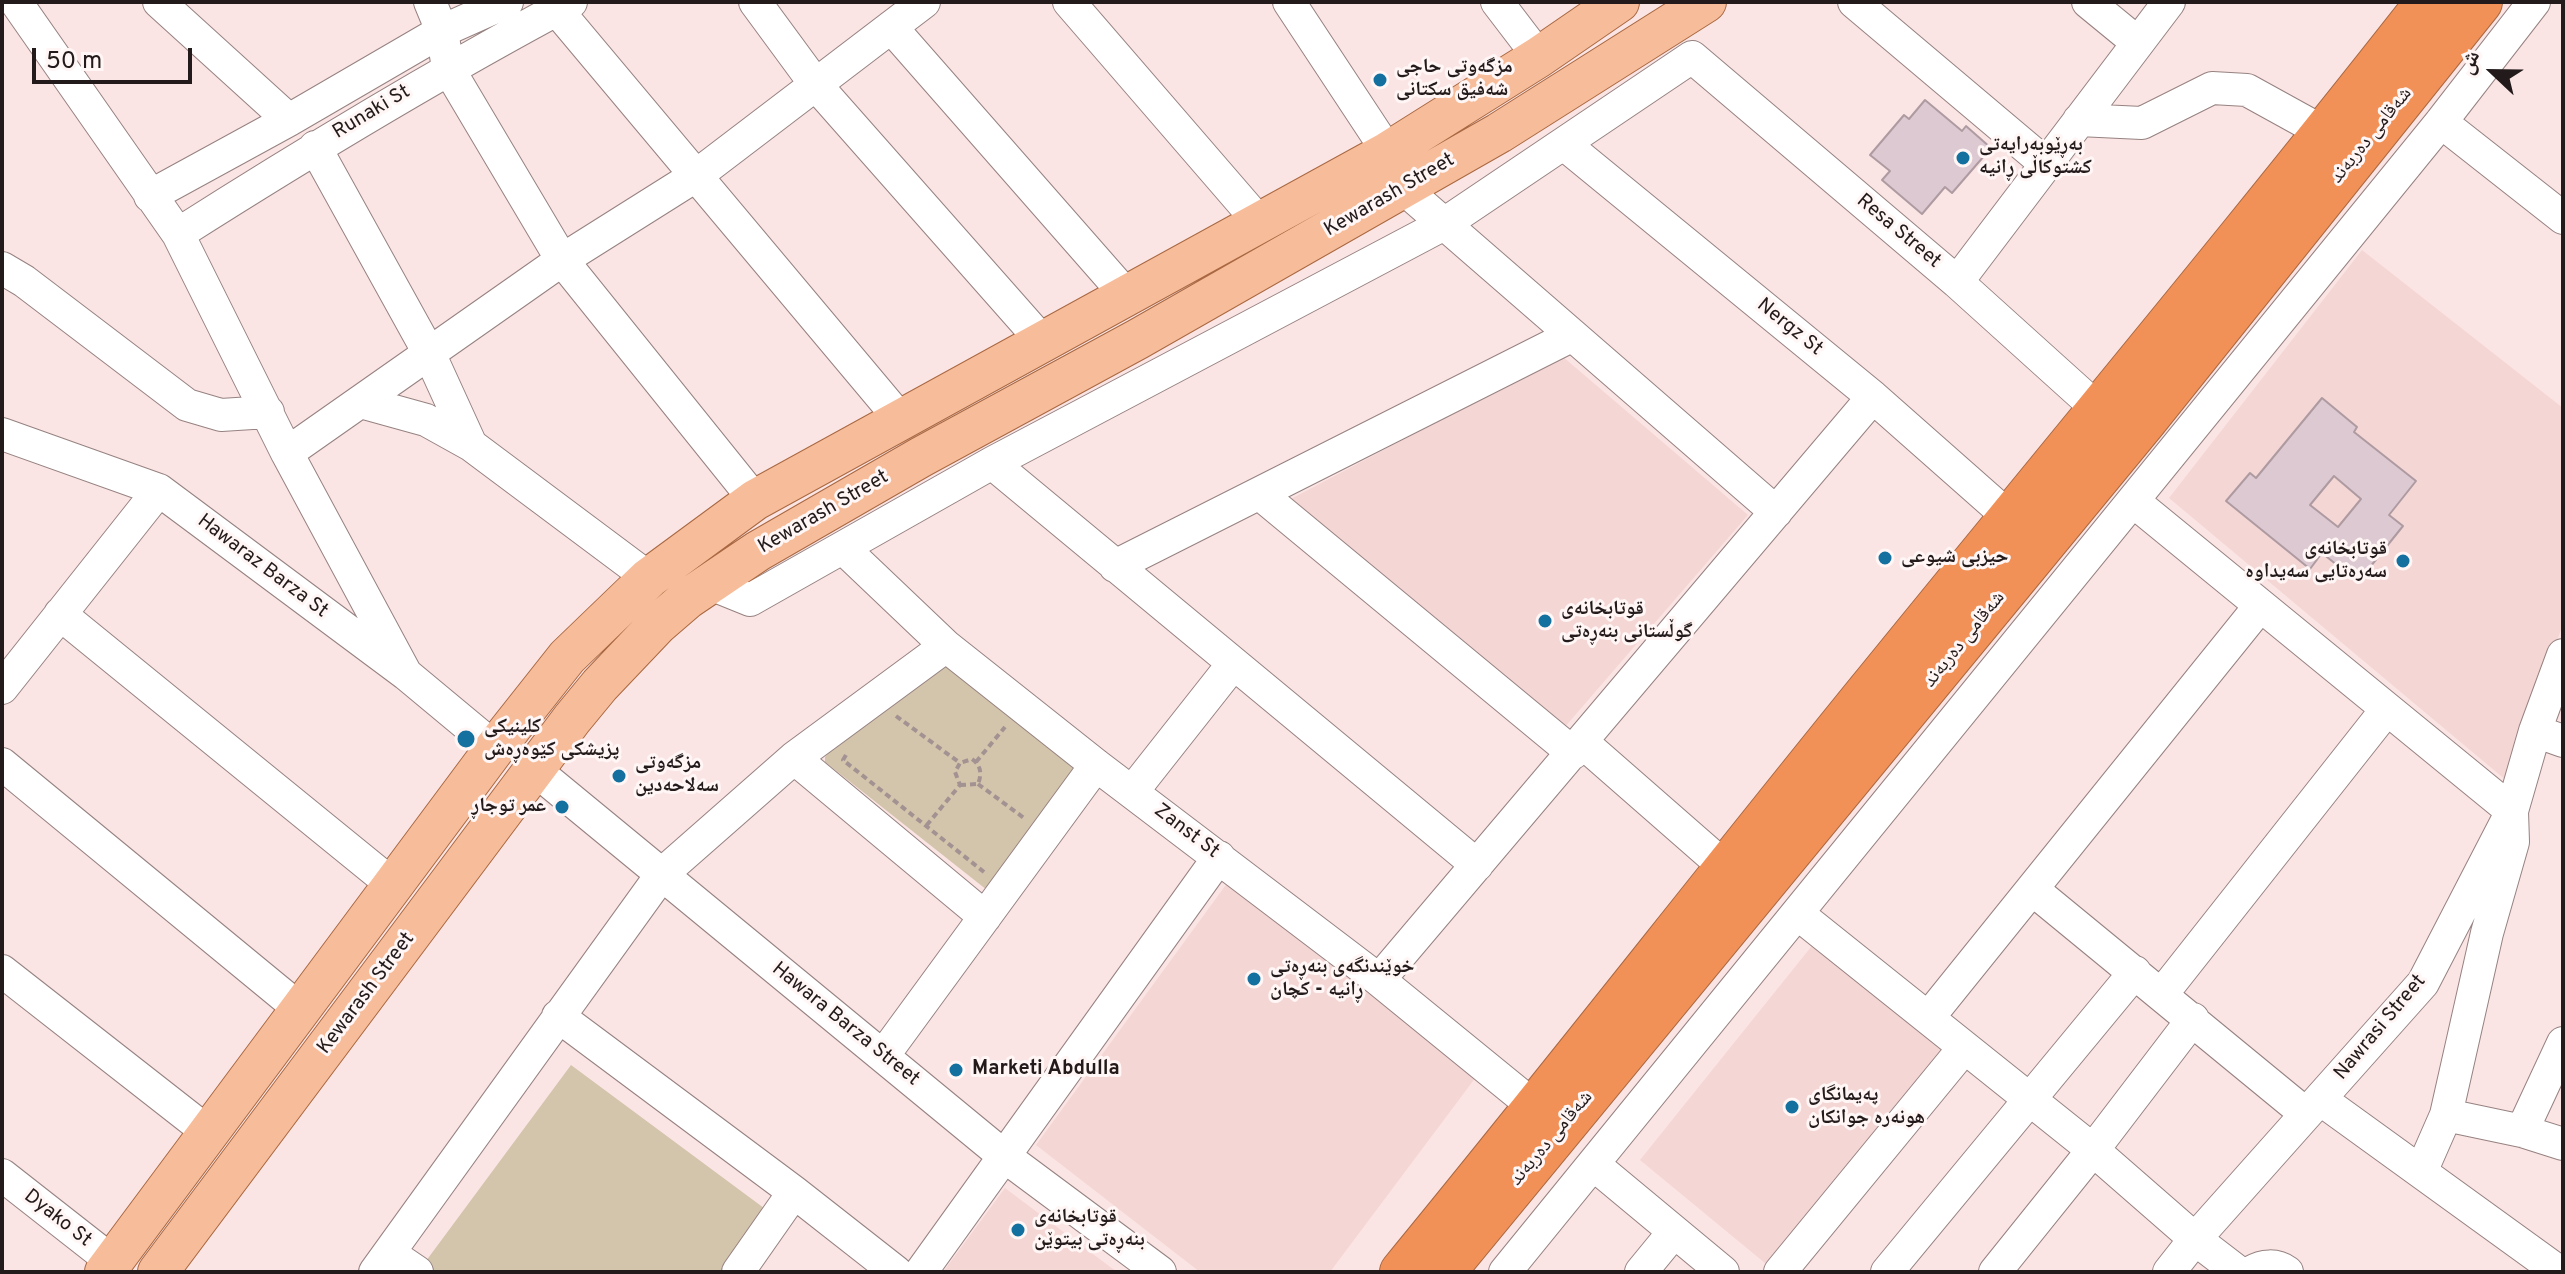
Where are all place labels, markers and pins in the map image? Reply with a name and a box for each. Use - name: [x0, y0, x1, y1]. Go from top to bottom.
- place label: مزگەوتی حاجی شەفیق سکتانی: [1396, 56, 1513, 103]
- marker: مزگەوتی حاجی شەفیق سکتانی: [1371, 71, 1389, 89]
- place label: بەڕێوبەرایەتی کشتوکاڵی ڕانیە: [1979, 134, 2092, 181]
- marker: بەڕێوبەرایەتی کشتوکاڵی ڕانیە: [1954, 149, 1972, 167]
- place label: قوتابخانەی سەرەتایی سەیداوە: [2245, 538, 2387, 585]
- place label: حیزبی شیوعی: [1901, 546, 2008, 570]
- marker: حیزبی شیوعی: [1876, 549, 1894, 567]
- marker: قوتابخانەی سەرەتایی سەیداوە: [2394, 552, 2412, 570]
- place label: قوتابخانه‌ی گوڵستانی بنه‌ڕه‌تی: [1561, 598, 1693, 645]
- marker: قوتابخانه‌ی گوڵستانی بنه‌ڕه‌تی: [1536, 612, 1554, 630]
- place label: كلینیكی پزیشكی كێوەڕەش: [484, 716, 619, 763]
- marker: كلینیكی پزیشكی كێوەڕەش: [455, 728, 477, 750]
- place label: مزگەوتی سەلاحەدین: [635, 752, 719, 799]
- marker: مزگەوتی سەلاحەدین: [610, 767, 628, 785]
- place label: عمر توجاڕ: [472, 795, 546, 819]
- marker: عمر توجاڕ: [553, 798, 571, 816]
- place label: خوێندنگەی بنەڕەتی ڕانیە - کچان: [1270, 956, 1414, 1003]
- marker: خوێندنگەی بنەڕەتی ڕانیە - کچان: [1245, 970, 1263, 988]
- place label: Marketi Abdulla: [972, 1058, 1120, 1082]
- marker: Marketi Abdulla: [947, 1061, 965, 1079]
- place label: پەیمانگای هونەرە جوانکان: [1808, 1084, 1925, 1131]
- marker: پەیمانگای هونەرە جوانکان: [1783, 1098, 1801, 1116]
- place label: قوتابخانەی بنەڕەتی بیتوێن: [1034, 1206, 1145, 1253]
- marker: قوتابخانەی بنەڕەتی بیتوێن: [1009, 1221, 1027, 1239]

